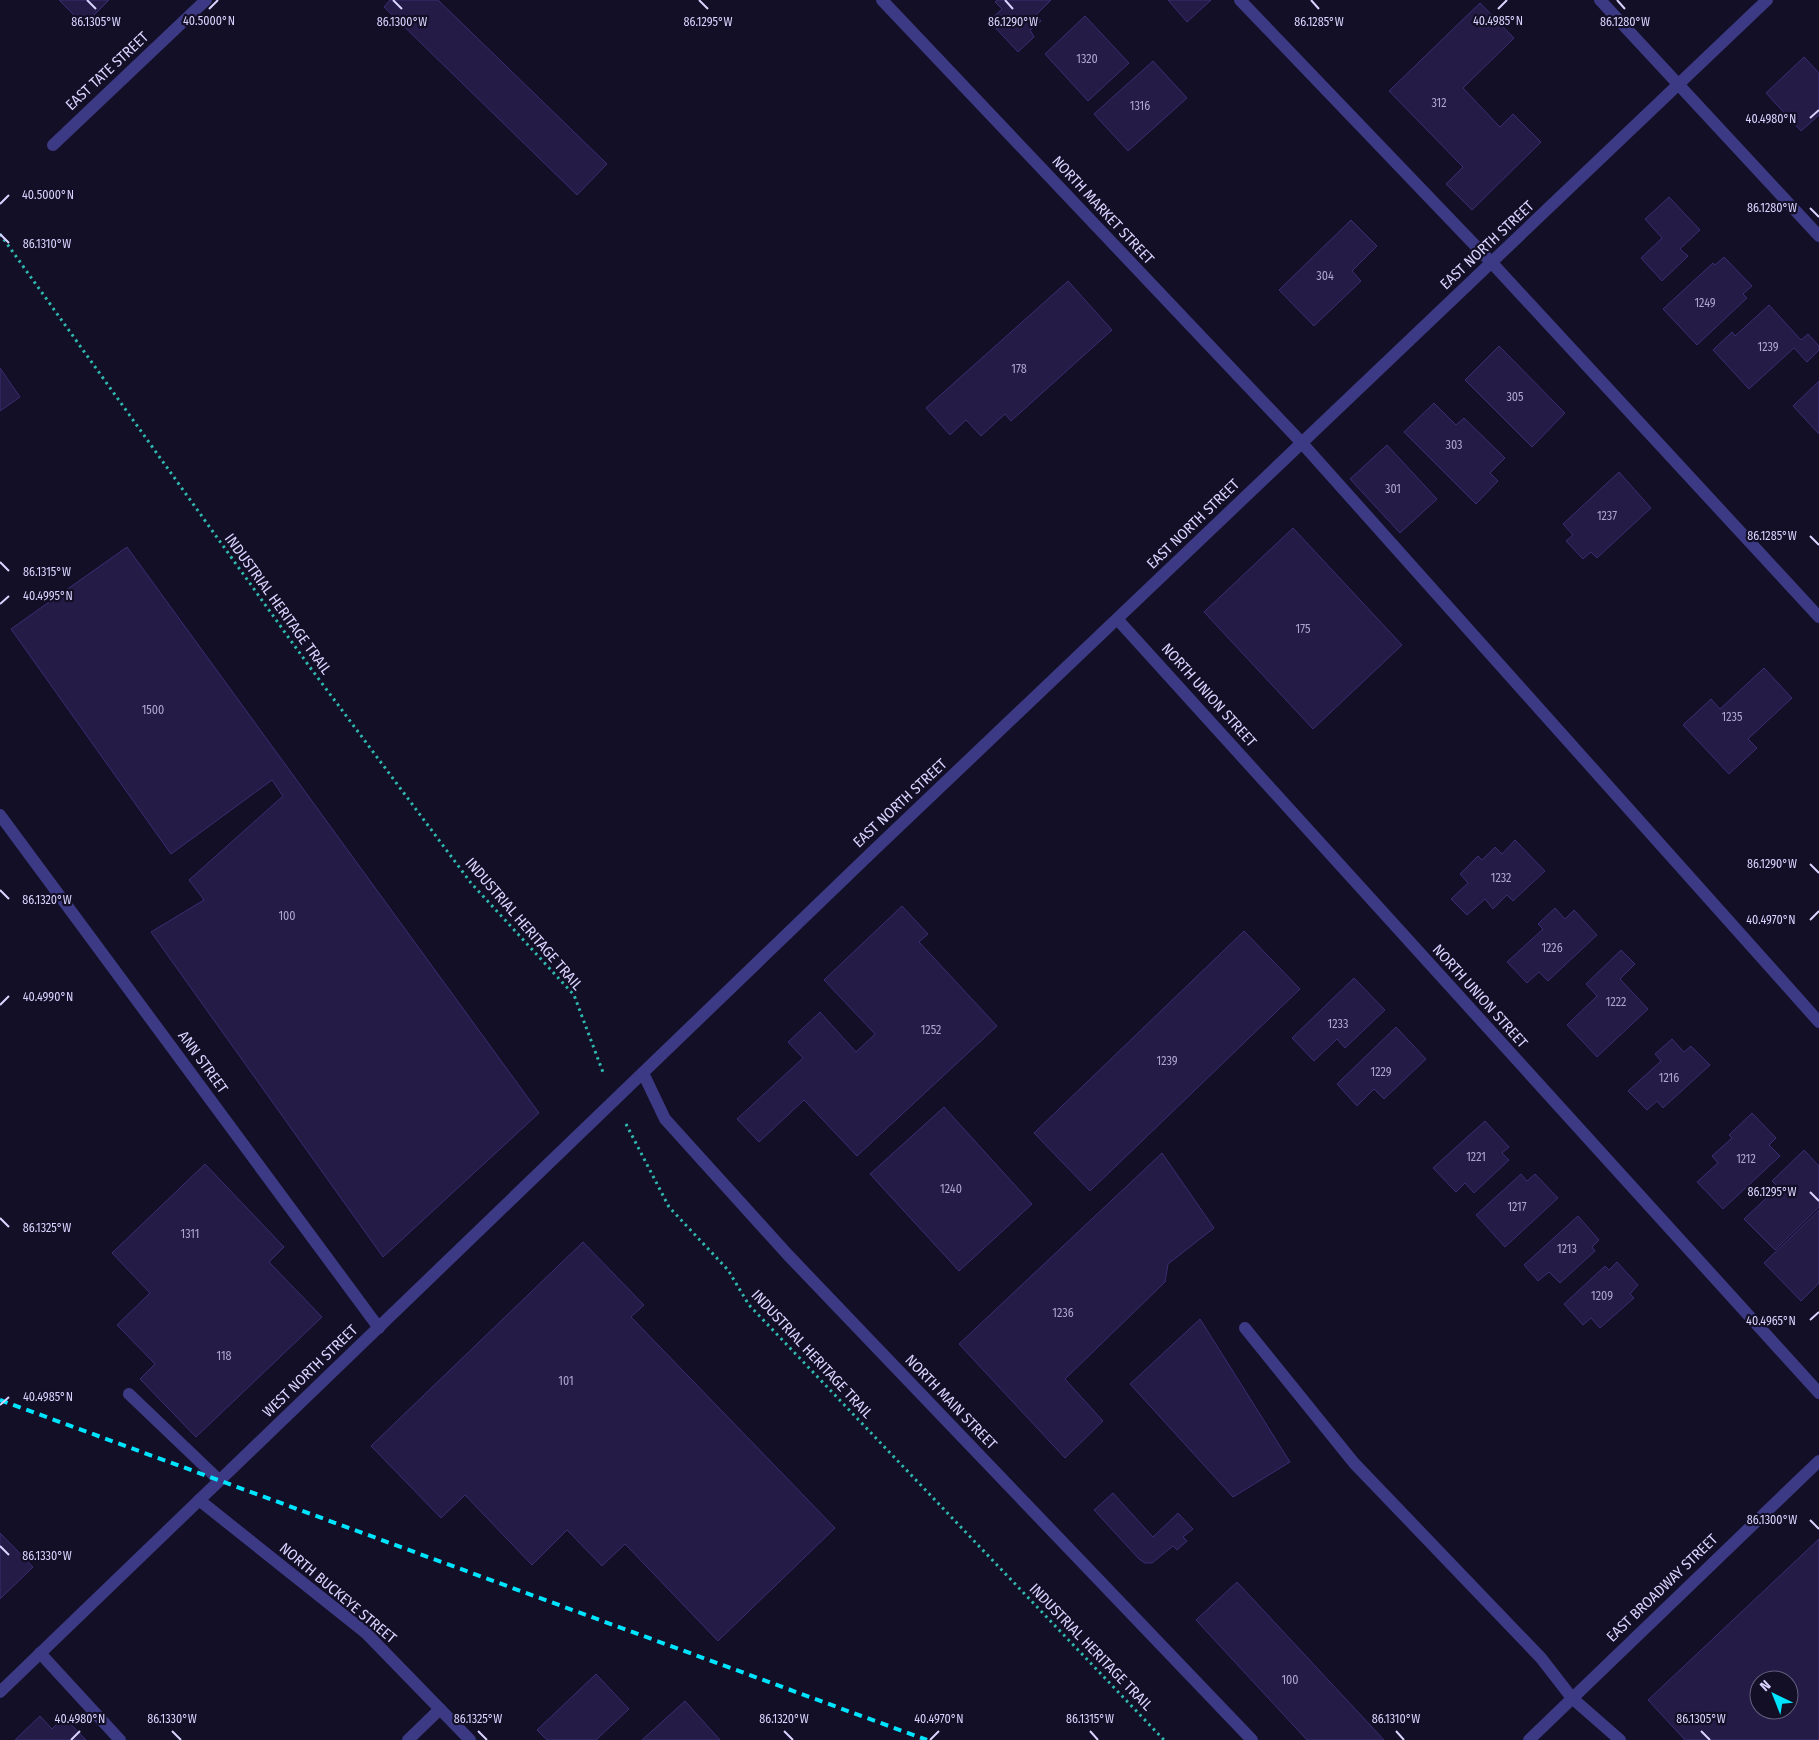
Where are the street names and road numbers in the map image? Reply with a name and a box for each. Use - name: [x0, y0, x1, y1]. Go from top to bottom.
- street label: EAST TATE STREET: [62, 28, 152, 114]
- street label: NORTH MARKET STREET: [1048, 152, 1158, 268]
- street label: EAST NORTH STREET: [1436, 197, 1538, 293]
- street label: EAST NORTH STREET: [1143, 475, 1243, 573]
- street label: INDUSTRIAL HERITAGE TRAIL: [221, 530, 335, 678]
- street label: NORTH UNION STREET: [1158, 640, 1260, 751]
- street label: EAST NORTH STREET: [849, 755, 951, 851]
- street label: INDUSTRIAL HERITAGE TRAIL: [462, 854, 587, 994]
- street label: NORTH UNION STREET: [1429, 941, 1531, 1052]
- street label: ANN STREET: [174, 1027, 232, 1097]
- street label: INDUSTRIAL HERITAGE TRAIL: [748, 1286, 877, 1422]
- street label: WEST NORTH STREET: [259, 1321, 361, 1421]
- street label: NORTH MAIN STREET: [901, 1351, 1001, 1453]
- street label: EAST BROADWAY STREET: [1603, 1530, 1721, 1646]
- street label: NORTH BUCKEYE STREET: [276, 1539, 400, 1647]
- street label: INDUSTRIAL HERITAGE TRAIL: [1026, 1580, 1157, 1715]

